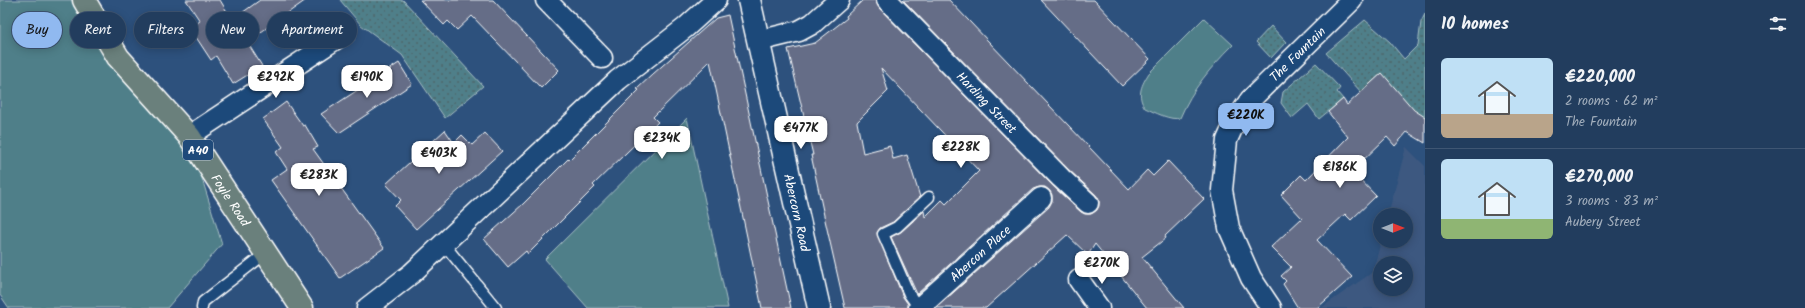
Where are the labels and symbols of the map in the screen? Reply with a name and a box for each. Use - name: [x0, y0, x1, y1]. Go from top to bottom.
- street label: The Fountain: [1265, 22, 1331, 88]
- pin: €292K: [248, 65, 304, 99]
- pin: €190K: [339, 65, 395, 99]
- street label: Harding Street: [950, 67, 1022, 140]
- pin: €220K: [1218, 103, 1274, 137]
- pin: €477K: [773, 116, 829, 150]
- pin: €234K: [634, 126, 690, 160]
- pin: €228K: [933, 135, 989, 169]
- road number: A40: [183, 140, 213, 160]
- pin: €403K: [411, 141, 467, 175]
- pin: €186K: [1312, 155, 1368, 189]
- pin: €283K: [291, 163, 347, 197]
- street label: Foyle Road: [205, 170, 255, 232]
- street label: Abercorn Road: [777, 172, 815, 254]
- north arrow: [1373, 208, 1413, 248]
- street label: Abercon Place: [945, 221, 1017, 288]
- pin: €270K: [1074, 251, 1130, 285]

